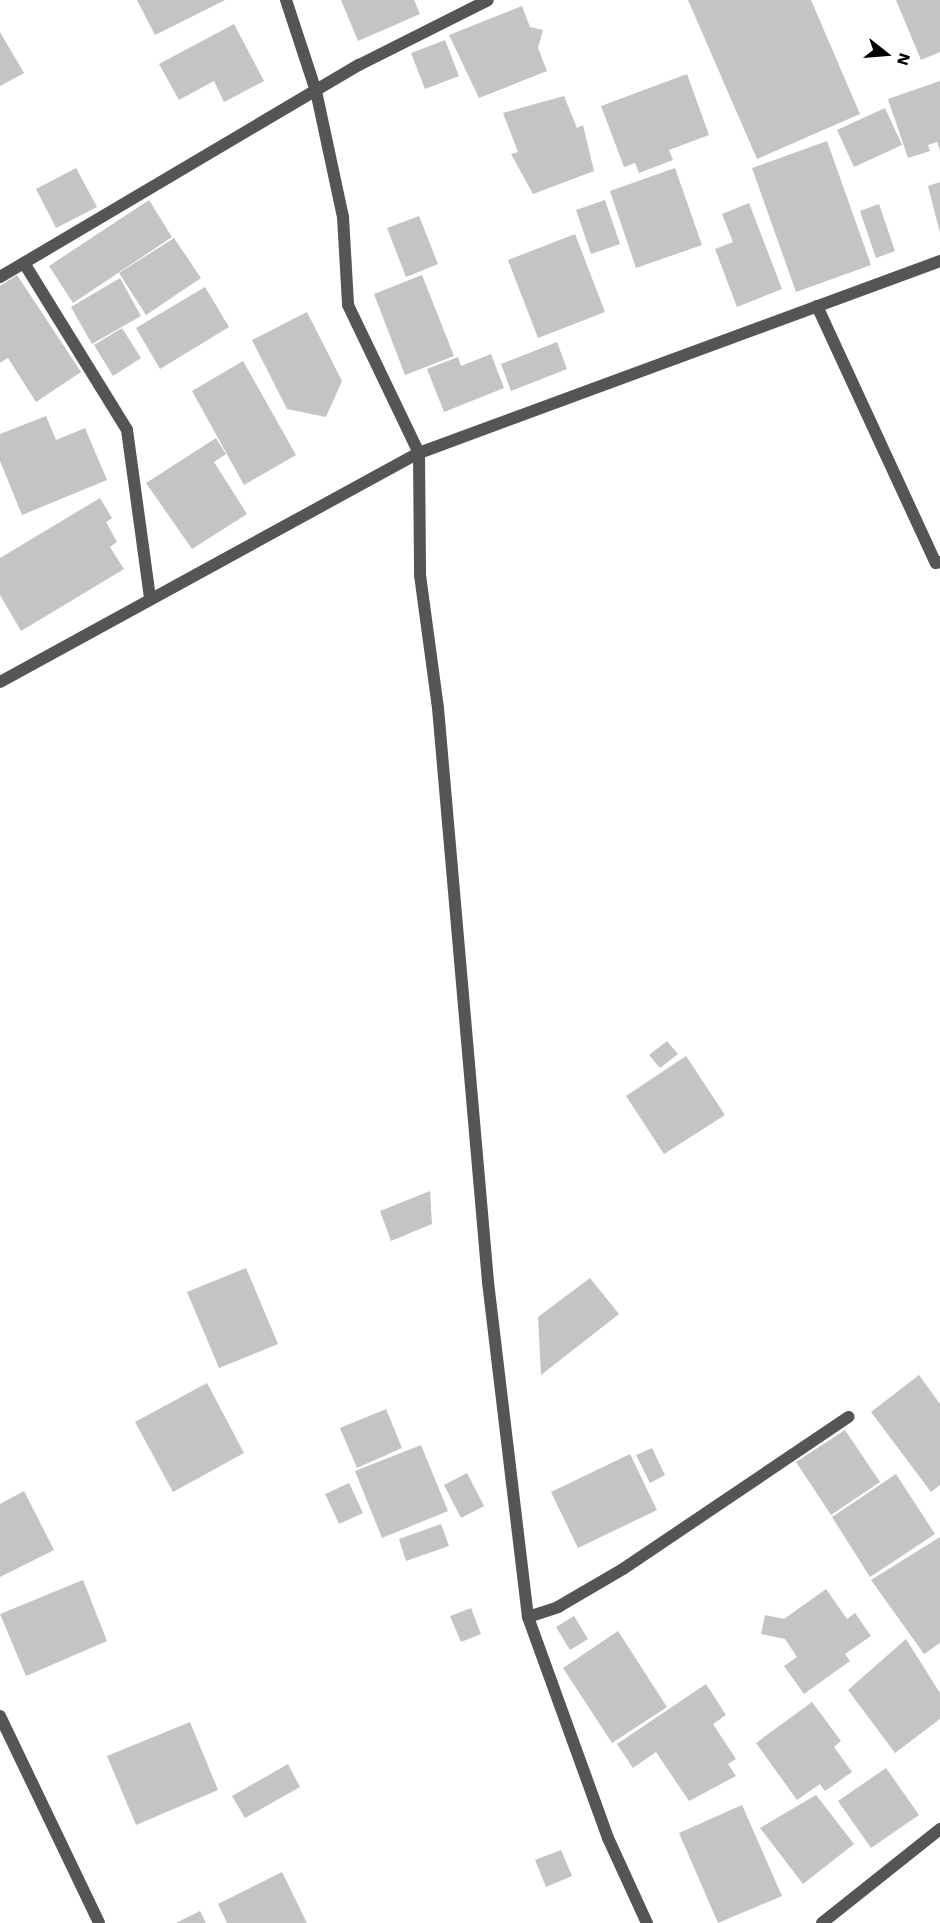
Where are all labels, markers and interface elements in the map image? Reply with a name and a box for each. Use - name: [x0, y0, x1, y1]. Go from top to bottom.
- north arrow: [856, 24, 916, 84]
- text: N: [893, 51, 915, 68]

